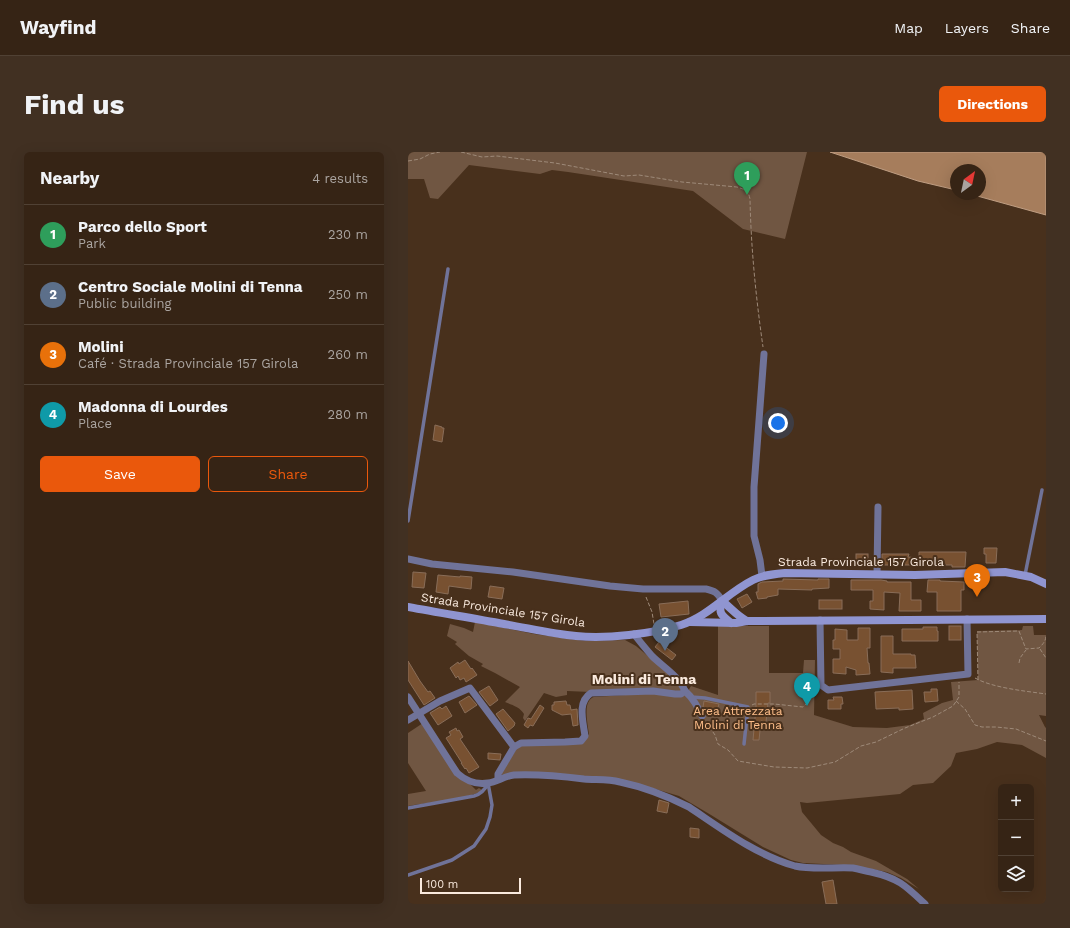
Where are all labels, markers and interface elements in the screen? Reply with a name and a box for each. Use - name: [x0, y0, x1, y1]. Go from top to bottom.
- text: Wayfind: [20, 16, 96, 39]
- text: Map: [894, 20, 923, 36]
- text: Layers: [945, 20, 989, 36]
- text: Share: [1011, 20, 1050, 36]
- button: Directions: [939, 86, 1046, 122]
- text: Find us: [24, 88, 124, 121]
- pin: 1: [734, 162, 760, 195]
- north arrow: [950, 164, 986, 200]
- text: Nearby: [40, 168, 99, 188]
- text: 4 results: [312, 171, 368, 186]
- text: Parco dello Sport: [78, 218, 207, 236]
- text: 1: [50, 227, 56, 242]
- text: 230 m: [328, 227, 368, 242]
- text: Park: [78, 236, 106, 251]
- text: Centro Sociale Molini di Tenna: [78, 278, 302, 296]
- text: 2: [49, 287, 57, 302]
- text: 250 m: [328, 287, 368, 302]
- text: Public building: [78, 296, 171, 311]
- text: Molini: [78, 338, 124, 356]
- text: 3: [49, 347, 57, 362]
- text: 260 m: [328, 347, 368, 362]
- text: Café · Strada Provinciale 157 Girola: [78, 356, 298, 371]
- text: Madonna di Lourdes: [78, 398, 228, 416]
- text: 4: [49, 407, 57, 422]
- text: 280 m: [328, 407, 368, 422]
- your location: [768, 413, 788, 433]
- text: Place: [78, 416, 112, 431]
- button: Save: [40, 456, 200, 492]
- button: Share: [208, 456, 368, 492]
- street label: Strada Provinciale 157 Girola: [778, 555, 944, 569]
- pin: 3: [964, 564, 990, 597]
- street label: Strada Provinciale 157 Girola: [420, 590, 586, 630]
- pin: 2: [652, 618, 678, 651]
- district label: Molini di Tenna: [592, 671, 697, 687]
- pin: 4: [794, 673, 820, 706]
- park label: Area Attrezzata Molini di Tenna: [693, 704, 783, 732]
- map controls: [998, 784, 1034, 892]
- button: +: [998, 784, 1034, 820]
- button: −: [998, 820, 1034, 856]
- button: layers: [998, 856, 1034, 892]
- scale bar: [420, 876, 521, 895]
- text: 100 m: [426, 878, 458, 891]

